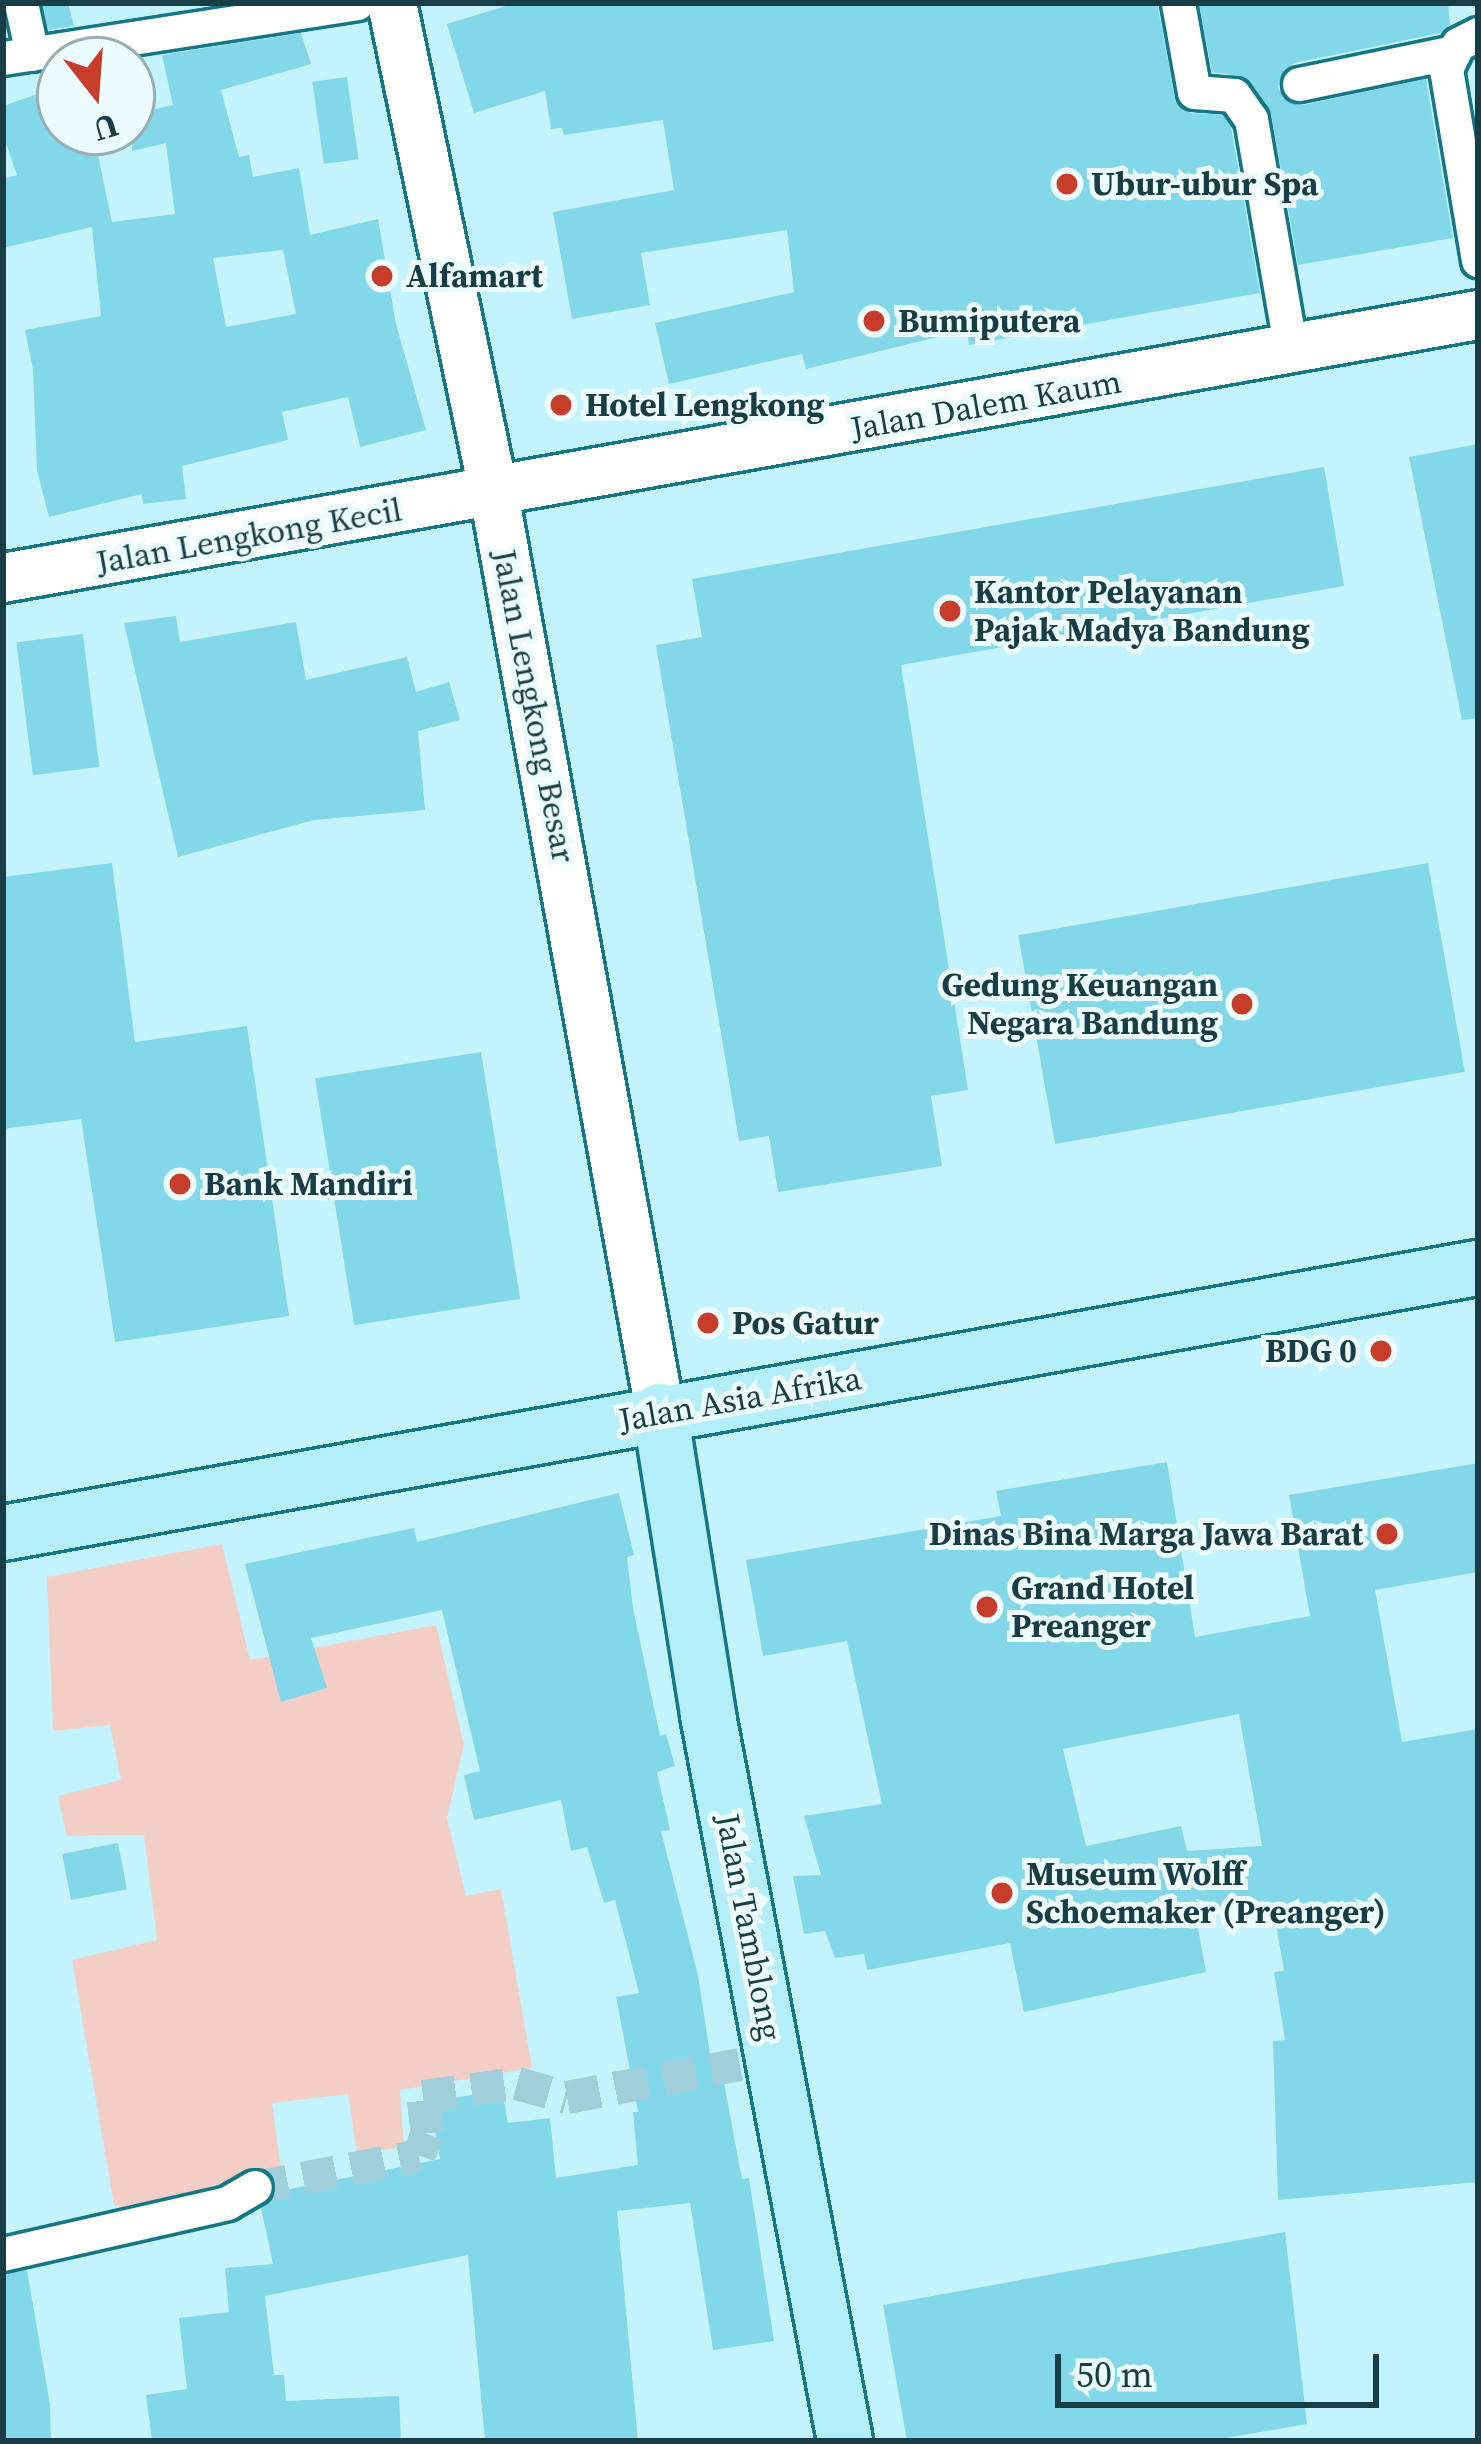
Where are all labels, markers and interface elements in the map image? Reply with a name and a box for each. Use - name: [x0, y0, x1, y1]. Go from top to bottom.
- north arrow: [36, 36, 156, 156]
- text: U: [88, 103, 124, 153]
- place label: Ubur-ubur Spa: [1091, 164, 1318, 204]
- marker: Ubur-ubur Spa: [1054, 171, 1080, 197]
- place label: Alfamart: [406, 256, 543, 296]
- marker: Alfamart: [369, 263, 395, 289]
- place label: Bumiputera: [898, 301, 1080, 341]
- marker: Bumiputera: [861, 308, 887, 334]
- street label: Jalan Dalem Kaum: [848, 362, 1124, 448]
- place label: Hotel Lengkong: [585, 385, 824, 425]
- marker: Hotel Lengkong: [548, 392, 574, 418]
- street label: Jalan Lengkong Kecil: [93, 490, 405, 582]
- street label: Jalan Lengkong Besar: [484, 546, 584, 866]
- place label: Kantor Pelayanan Pajak Madya Bandung: [974, 572, 1310, 650]
- marker: Kantor Pelayanan Pajak Madya Bandung: [937, 598, 963, 624]
- place label: Gedung Keuangan Negara Bandung: [941, 965, 1218, 1043]
- marker: Gedung Keuangan Negara Bandung: [1229, 991, 1255, 1017]
- place label: Bank Mandiri: [204, 1164, 413, 1204]
- marker: Bank Mandiri: [167, 1171, 193, 1197]
- place label: Pos Gatur: [732, 1303, 879, 1343]
- marker: Pos Gatur: [695, 1310, 721, 1336]
- place label: BDG 0: [1265, 1331, 1357, 1371]
- marker: BDG 0: [1368, 1338, 1394, 1364]
- street label: Jalan Asia Afrika: [616, 1358, 864, 1440]
- place label: Dinas Bina Marga Jawa Barat: [929, 1514, 1363, 1554]
- marker: Dinas Bina Marga Jawa Barat: [1374, 1521, 1400, 1547]
- place label: Grand Hotel Preanger: [1011, 1568, 1194, 1646]
- marker: Grand Hotel Preanger: [974, 1594, 1000, 1620]
- street label: Jalan Tamblong: [708, 1810, 790, 2044]
- place label: Museum Wolff Schoemaker (Preanger): [1026, 1854, 1386, 1932]
- marker: Museum Wolff Schoemaker (Preanger): [989, 1880, 1015, 1906]
- scale bar: [1061, 2330, 1385, 2404]
- text: 50 m: [1076, 2350, 1153, 2399]

